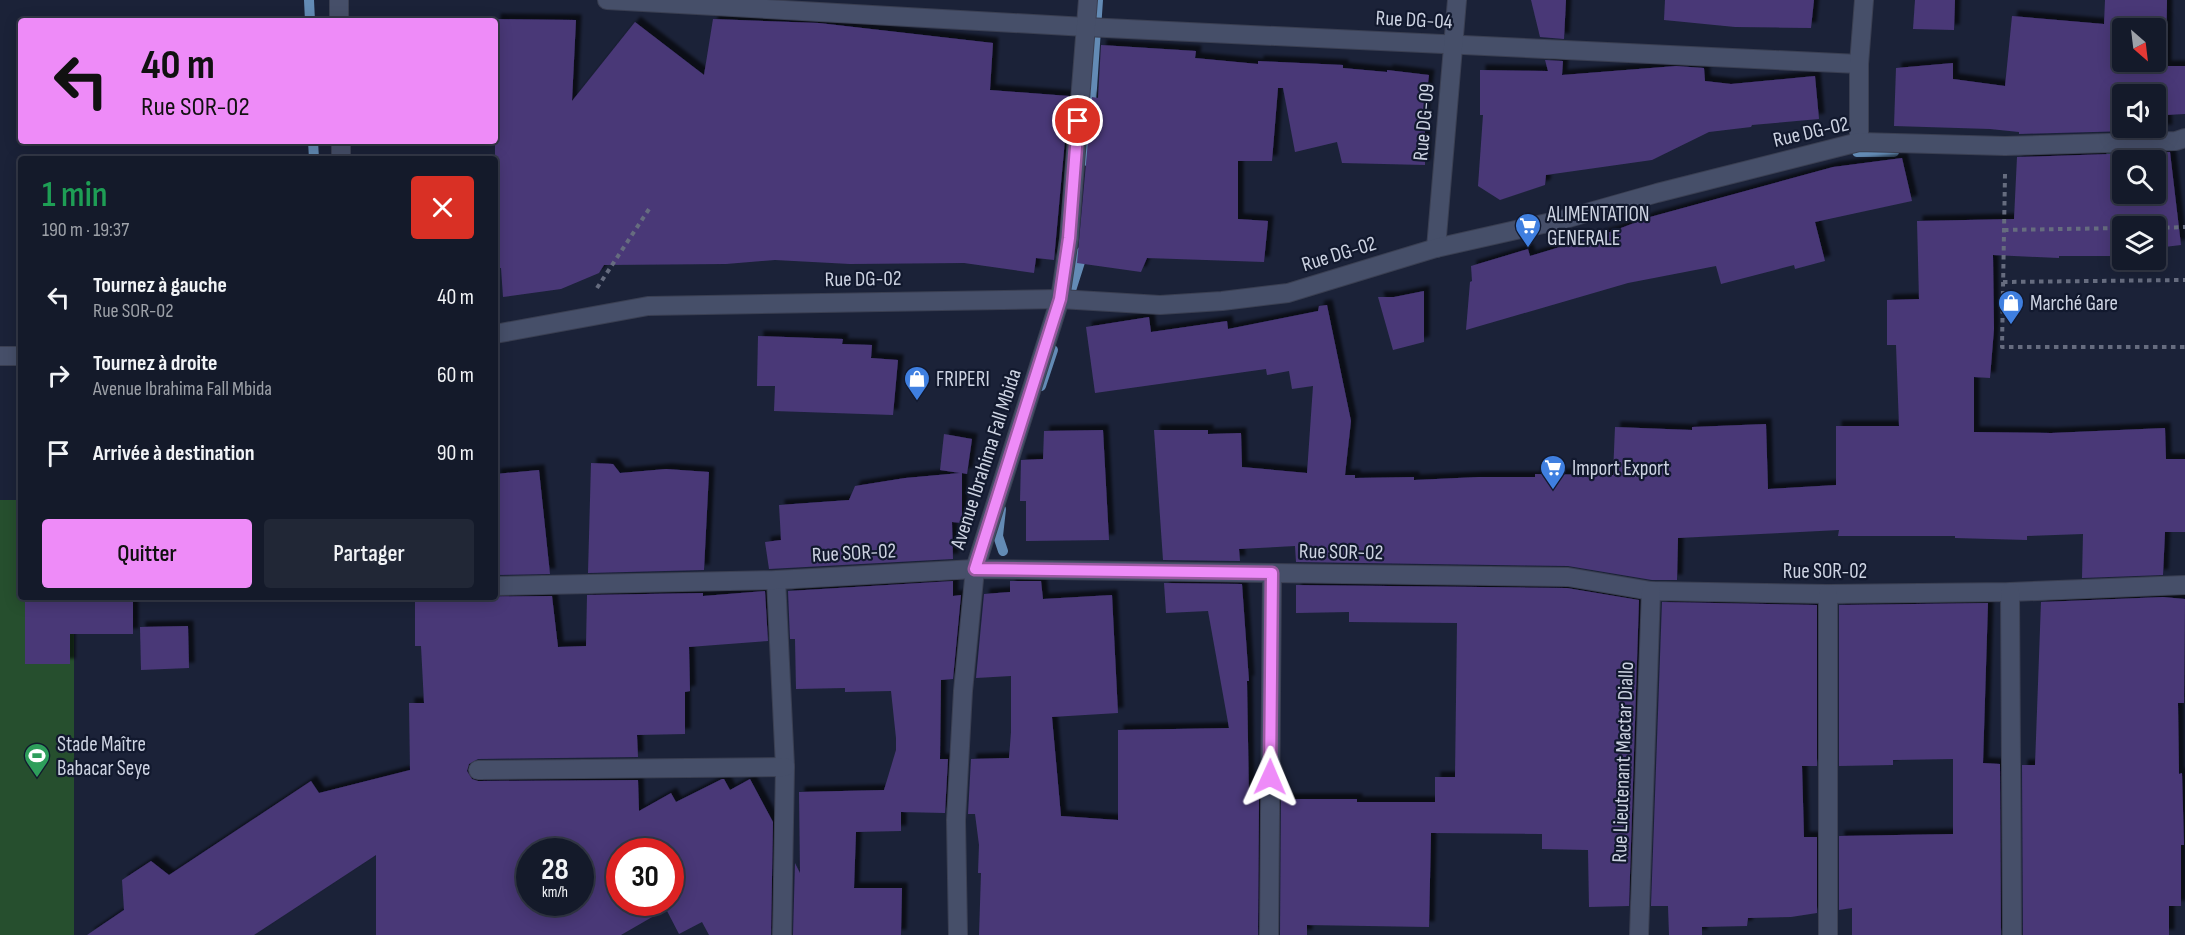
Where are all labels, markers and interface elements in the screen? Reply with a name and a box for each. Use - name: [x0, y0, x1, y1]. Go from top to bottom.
- street label: Rue DG-04: [1375, 6, 1453, 35]
- north arrow: [2112, 18, 2166, 72]
- map controls: [2112, 18, 2166, 270]
- text: 40 m: [141, 40, 215, 91]
- icon: left: [42, 42, 120, 120]
- street label: Rue DG-09: [1408, 82, 1440, 162]
- button: sound: [2112, 84, 2166, 138]
- text: Rue SOR-02: [141, 91, 250, 123]
- pin: [1052, 95, 1103, 146]
- icon: arrive: [1061, 104, 1094, 137]
- street label: Rue DG-02: [1771, 111, 1851, 153]
- button: search: [2112, 150, 2166, 204]
- text: 1 min: [42, 174, 107, 217]
- button: close: [411, 176, 474, 239]
- place label: ALIMENTATION GENERALE: [1546, 202, 1649, 251]
- supermarket icon: ALIMENTATION GENERALE: [1513, 211, 1543, 249]
- button: layers: [2112, 216, 2166, 270]
- text: 190 m · 19:37: [42, 218, 129, 242]
- street label: Rue DG-02: [1299, 231, 1379, 277]
- street label: Rue DG-02: [824, 266, 902, 292]
- text: Tournez à gauche: [93, 272, 227, 299]
- icon: left: [42, 281, 75, 314]
- text: 40 m: [437, 284, 474, 311]
- shop icon: Marché Gare: [1996, 288, 2026, 326]
- place label: Marché Gare: [2030, 291, 2118, 316]
- text: Rue SOR-02: [93, 299, 173, 323]
- text: Tournez à droite: [93, 350, 218, 377]
- icon: right: [42, 359, 75, 392]
- text: 60 m: [437, 362, 474, 389]
- shop icon: FRIPERI: [902, 364, 932, 402]
- street label: Avenue Ibrahima Fall Mbida: [945, 366, 1027, 553]
- place label: FRIPERI: [936, 367, 990, 392]
- text: Avenue Ibrahima Fall Mbida: [93, 377, 272, 401]
- icon: arrive: [42, 437, 75, 470]
- text: Arrivée à destination: [93, 440, 255, 467]
- text: 90 m: [437, 440, 474, 467]
- supermarket icon: Import Export: [1538, 453, 1568, 491]
- place label: Import Export: [1572, 456, 1670, 481]
- button: Quitter: [42, 519, 252, 588]
- button: Partager: [264, 519, 474, 588]
- street label: Rue SOR-02: [811, 538, 897, 568]
- street label: Rue SOR-02: [1299, 539, 1383, 565]
- street label: Rue SOR-02: [1783, 559, 1867, 584]
- street label: Rue Lieutenant Mactar Diallo: [1607, 661, 1639, 863]
- place label: Stade Maître Babacar Seye: [57, 732, 151, 781]
- sports icon: Stade Maître Babacar Seye: [22, 741, 52, 779]
- position arrow: [1238, 745, 1302, 809]
- speed limit sign: 30: [606, 838, 684, 916]
- text: 28: [541, 852, 569, 888]
- text: km/h: [542, 883, 568, 902]

